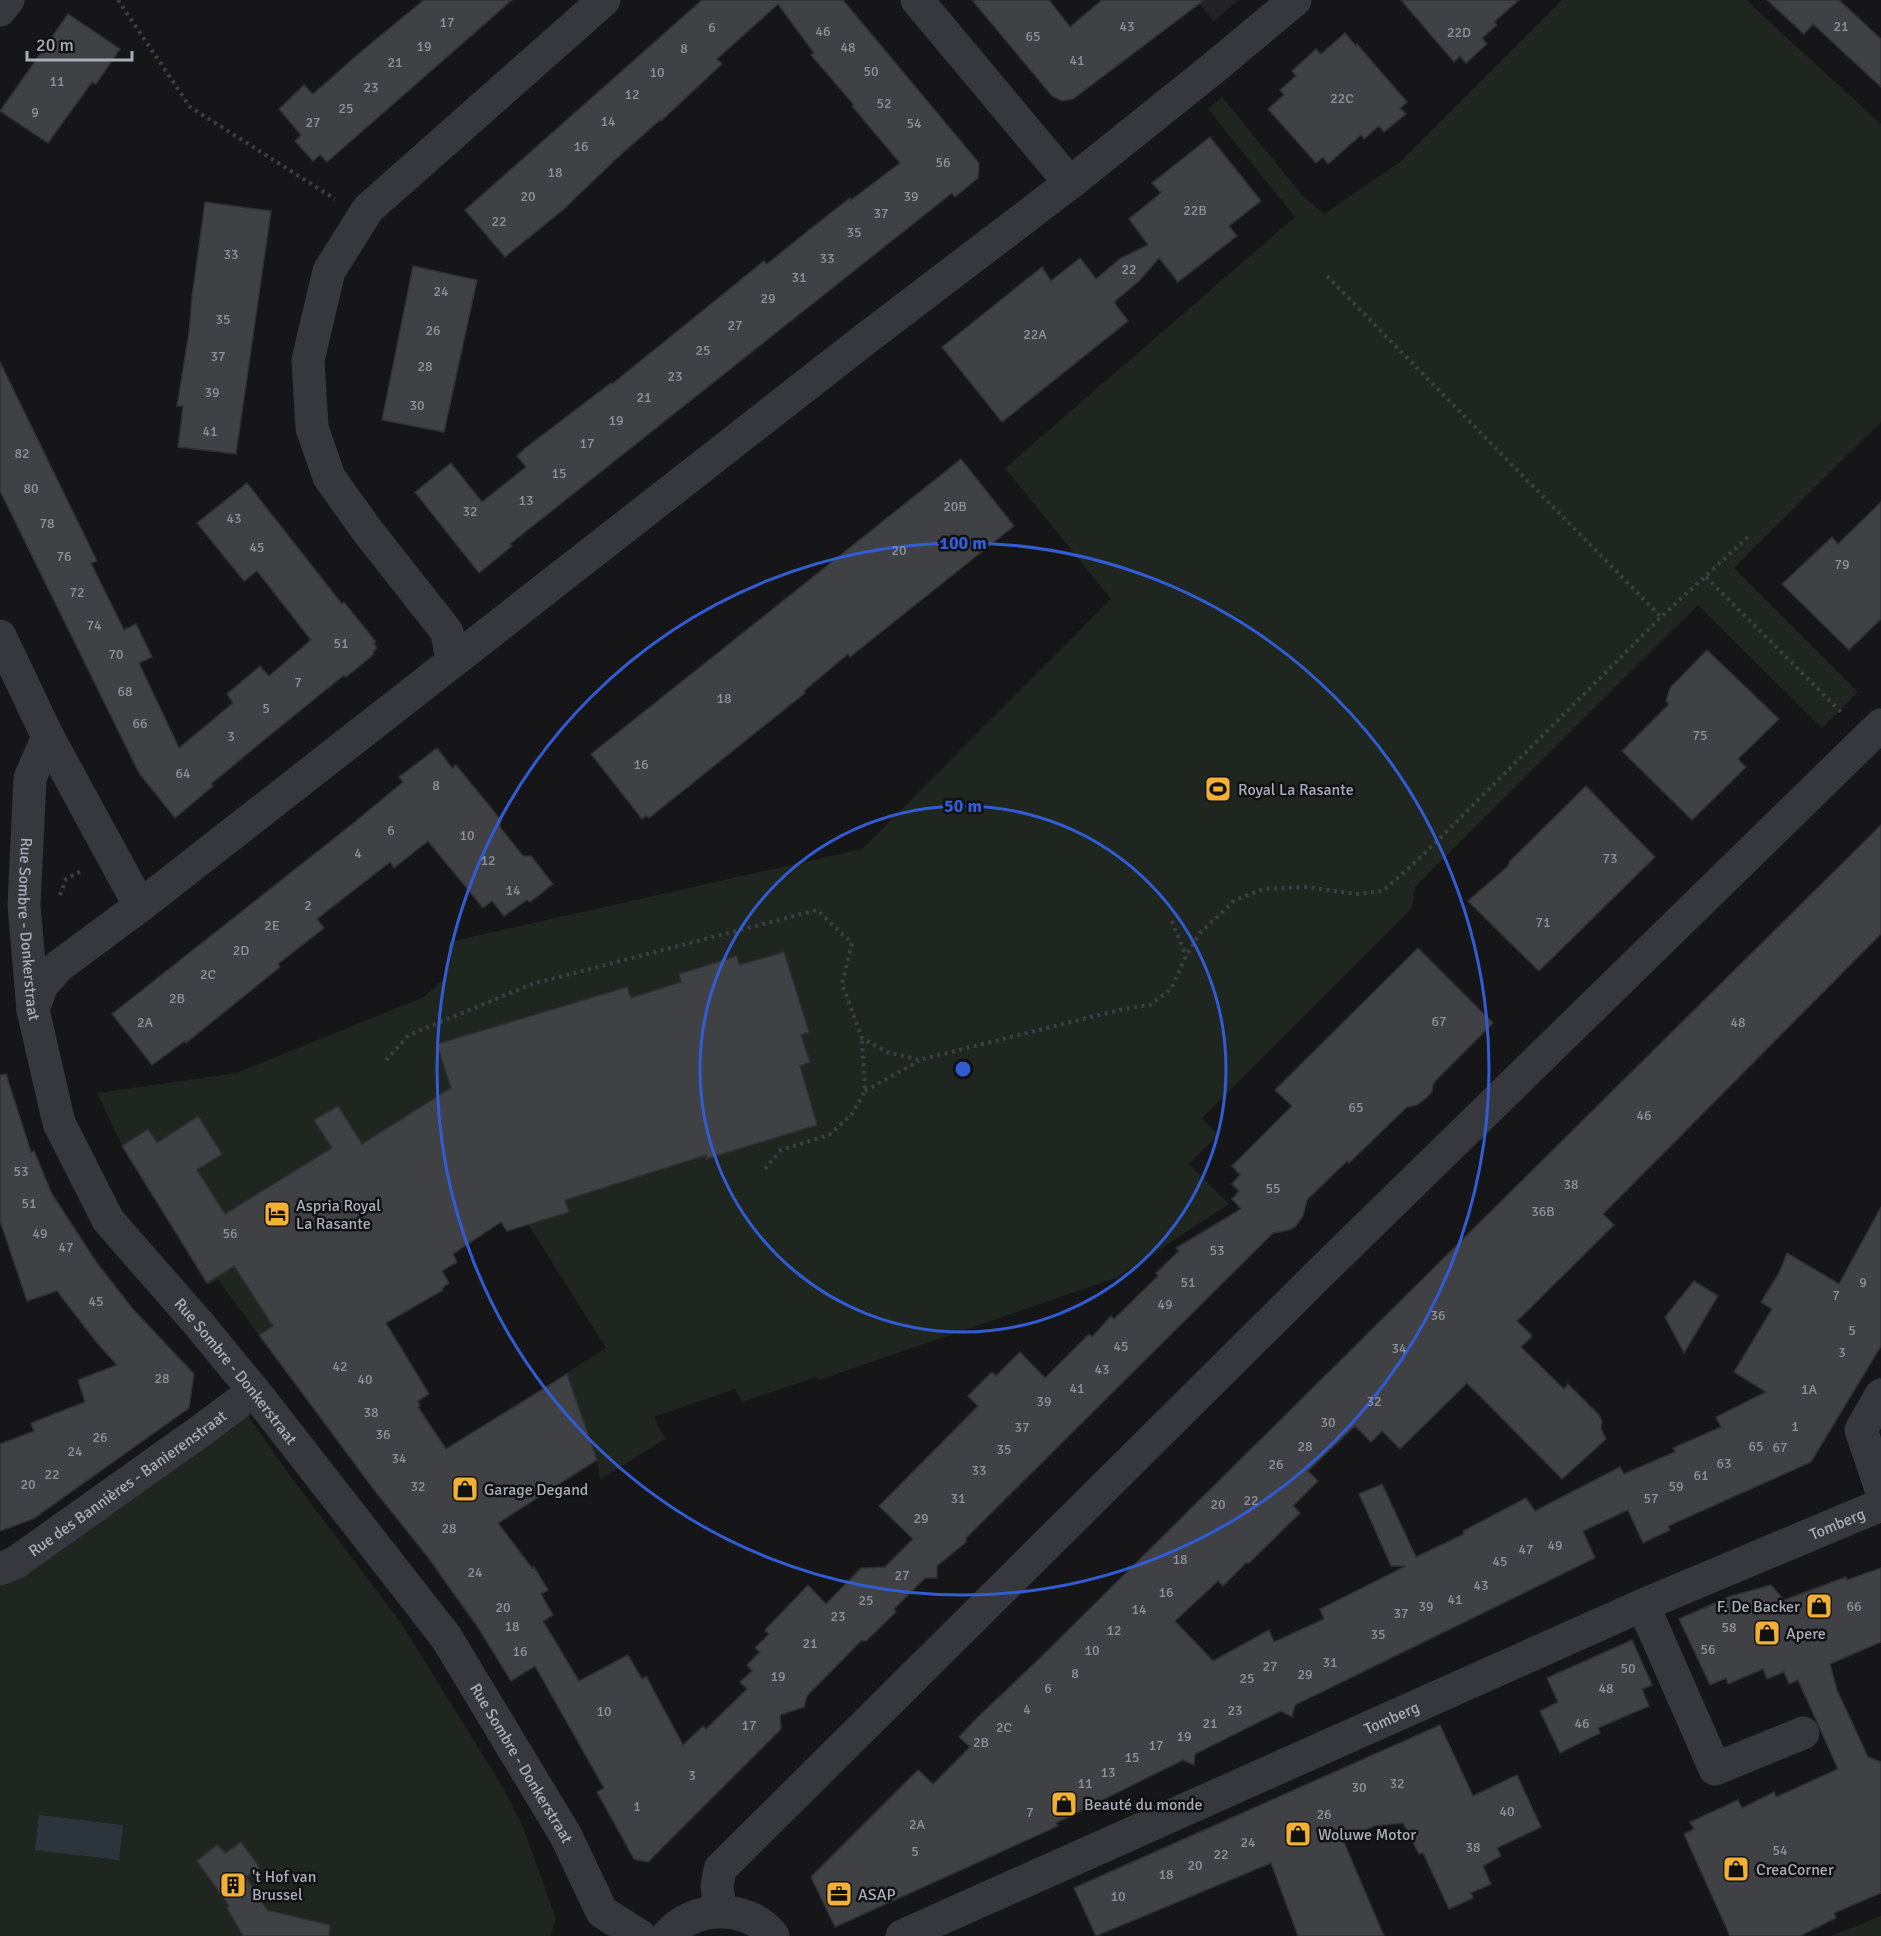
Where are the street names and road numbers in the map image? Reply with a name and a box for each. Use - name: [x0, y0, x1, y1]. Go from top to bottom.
- street label: Rue Sombre - Donkerstraat: [13, 837, 44, 1023]
- street label: Rue Sombre - Donkerstraat: [170, 1294, 301, 1449]
- street label: Rue des Bannières - Banierenstraat: [25, 1406, 231, 1561]
- street label: Tomberg: [1807, 1504, 1868, 1545]
- street label: Rue Sombre - Donkerstraat: [465, 1680, 577, 1847]
- street label: Tomberg: [1361, 1697, 1423, 1739]

